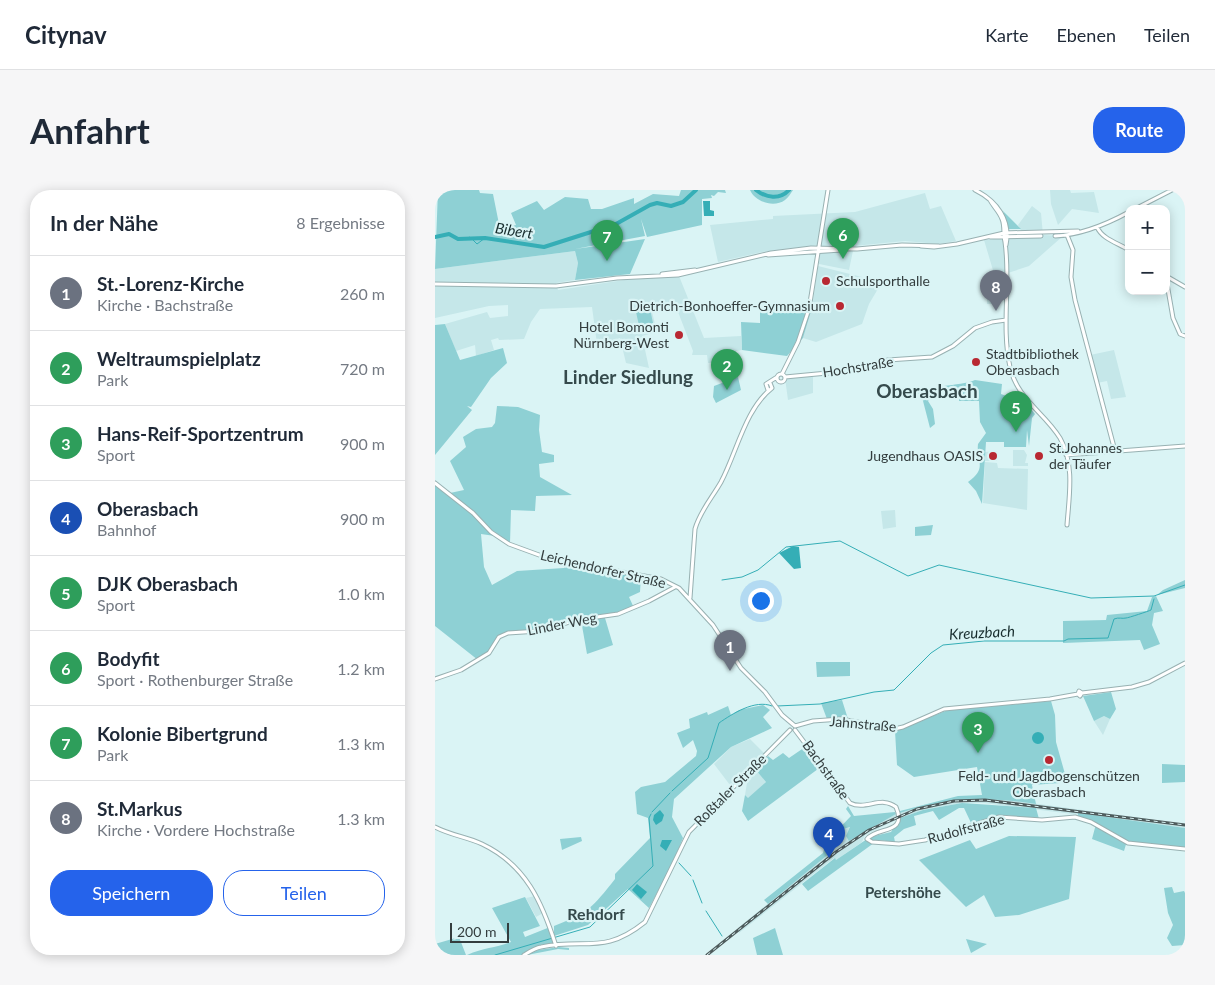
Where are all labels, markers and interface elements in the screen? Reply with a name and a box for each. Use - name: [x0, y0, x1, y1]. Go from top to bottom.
- text: Citynav: [25, 20, 107, 49]
- text: Karte: [985, 24, 1028, 46]
- text: Ebenen: [1056, 24, 1116, 46]
- text: Teilen: [1144, 24, 1190, 46]
- button: Route: [1093, 107, 1185, 153]
- text: Anfahrt: [30, 109, 150, 151]
- map controls: [1125, 205, 1170, 295]
- button: +: [1125, 205, 1170, 250]
- text: In der Nähe: [50, 210, 158, 235]
- text: 8 Ergebnisse: [296, 213, 385, 232]
- water label: Bibert: [494, 218, 535, 242]
- pin: 6: [827, 218, 859, 259]
- pin: 7: [591, 220, 623, 261]
- button: −: [1125, 250, 1170, 295]
- pin: 8: [980, 270, 1012, 311]
- text: St.-Lorenz-Kirche: [97, 272, 244, 295]
- place label: Schulsporthalle: [836, 272, 930, 289]
- marker: Schulsporthalle: [820, 275, 832, 287]
- text: 1: [61, 284, 71, 303]
- text: 260 m: [340, 284, 385, 303]
- text: Kirche · Bachstraße: [97, 295, 233, 314]
- place label: Dietrich-Bonhoeffer-Gymnasium: [629, 297, 830, 314]
- marker: Dietrich-Bonhoeffer-Gymnasium: [834, 300, 846, 312]
- place label: Hotel Bomonti Nürnberg-West: [573, 318, 669, 351]
- marker: Hotel Bomonti Nürnberg-West: [673, 329, 685, 341]
- place label: Stadtbibliothek Oberasbach: [986, 345, 1080, 378]
- text: Weltraumspielplatz: [97, 347, 261, 370]
- pin: 2: [711, 349, 743, 390]
- street label: Hochstraße: [821, 353, 895, 380]
- marker: Stadtbibliothek Oberasbach: [970, 356, 982, 368]
- text: 2: [61, 359, 71, 378]
- text: 720 m: [340, 359, 385, 378]
- district label: Linder Siedlung: [563, 365, 693, 388]
- text: Park: [97, 370, 128, 389]
- district label: Oberasbach: [876, 379, 978, 402]
- pin: 5: [1000, 391, 1032, 432]
- text: Hans-Reif-Sportzentrum: [97, 422, 304, 445]
- text: 3: [61, 434, 71, 453]
- text: 900 m: [340, 434, 385, 453]
- place label: St.Johannes der Täufer: [1049, 439, 1122, 472]
- text: Sport: [97, 445, 135, 464]
- place label: Jugendhaus OASIS: [868, 447, 983, 464]
- marker: Jugendhaus OASIS: [987, 450, 999, 462]
- marker: St.Johannes der Täufer: [1033, 450, 1045, 462]
- text: Oberasbach: [97, 497, 198, 520]
- text: 4: [61, 509, 71, 528]
- text: 900 m: [340, 509, 385, 528]
- text: Bahnhof: [97, 520, 156, 539]
- street label: Leichendorfer Straße: [539, 546, 667, 591]
- text: DJK Oberasbach: [97, 572, 238, 595]
- text: 5: [61, 584, 71, 603]
- text: 1.0 km: [337, 584, 385, 603]
- your location: [748, 588, 774, 614]
- text: Sport: [97, 595, 135, 614]
- street label: Linder Weg: [526, 608, 598, 639]
- water label: Kreuzbach: [949, 621, 1015, 643]
- pin: 1: [714, 630, 746, 671]
- text: Bodyfit: [97, 647, 160, 670]
- text: 6: [61, 659, 71, 678]
- text: 1.2 km: [337, 659, 385, 678]
- text: Sport · Rothenburger Straße: [97, 670, 293, 689]
- street label: Jahnstraße: [829, 712, 897, 735]
- pin: 3: [962, 712, 994, 753]
- text: Kolonie Bibertgrund: [97, 722, 268, 745]
- text: 7: [61, 734, 71, 753]
- text: 1.3 km: [337, 734, 385, 753]
- street label: Bachstraße: [799, 737, 854, 803]
- text: Park: [97, 745, 128, 764]
- street label: Roßtaler Straße: [690, 750, 769, 829]
- marker: Feld- und Jagdbogenschützen Oberasbach: [1043, 754, 1055, 766]
- place label: Feld- und Jagdbogenschützen Oberasbach: [958, 767, 1140, 800]
- text: St.Markus: [97, 797, 182, 820]
- text: 8: [61, 809, 71, 828]
- text: 1.3 km: [337, 809, 385, 828]
- street label: Rudolfstraße: [926, 810, 1006, 847]
- pin: 4: [813, 817, 845, 858]
- text: Kirche · Vordere Hochstraße: [97, 820, 295, 839]
- button: Speichern: [50, 870, 213, 916]
- button: Teilen: [223, 870, 385, 916]
- district label: Petershöhe: [865, 883, 941, 901]
- district label: Rehdorf: [567, 904, 625, 923]
- scale bar: [450, 920, 509, 943]
- text: 200 m: [457, 923, 496, 940]

